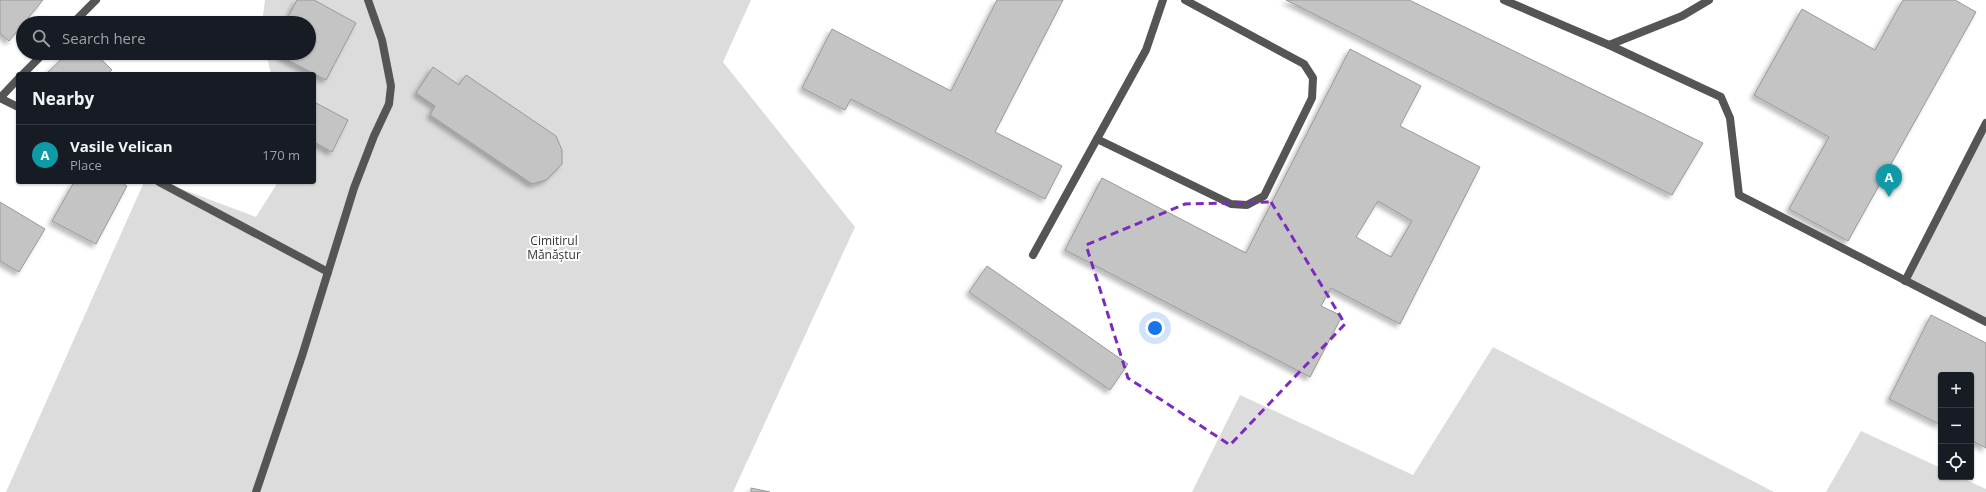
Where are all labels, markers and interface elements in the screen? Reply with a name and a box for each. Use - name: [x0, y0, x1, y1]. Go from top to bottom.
- search box: [16, 16, 316, 60]
- icon: search: [30, 27, 52, 49]
- text: Search here: [62, 28, 146, 48]
- text: Nearby: [32, 87, 94, 110]
- text: Vasile Velican: [70, 136, 173, 156]
- text: A: [41, 146, 49, 164]
- text: 170 m: [262, 146, 300, 164]
- text: Place: [70, 156, 102, 174]
- pin: A: [1876, 164, 1902, 197]
- park label: Cimitirul Mănăștur: [527, 232, 581, 263]
- your location: [1145, 318, 1165, 338]
- map controls: [1938, 372, 1974, 480]
- button: +: [1938, 372, 1974, 408]
- button: −: [1938, 408, 1974, 444]
- button: locate: [1938, 444, 1974, 480]

